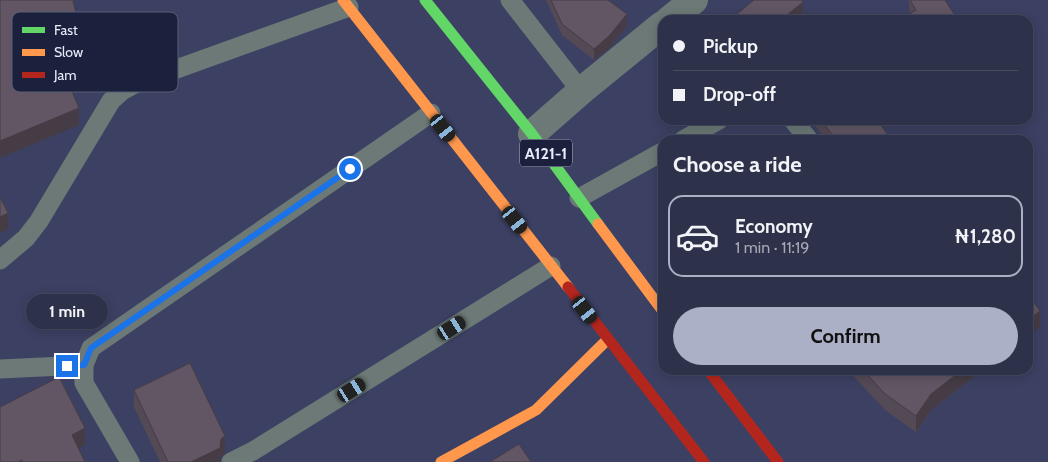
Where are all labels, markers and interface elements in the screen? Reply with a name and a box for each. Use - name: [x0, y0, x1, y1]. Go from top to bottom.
- legend: [12, 12, 178, 92]
- text: Fast: [54, 21, 78, 39]
- text: Pickup: [703, 35, 758, 58]
- text: Slow: [54, 43, 83, 61]
- text: Jam: [53, 66, 76, 84]
- text: Drop-off: [703, 83, 776, 106]
- car: [427, 112, 458, 144]
- road number: A121-1: [520, 140, 572, 167]
- text: Choose a ride: [673, 151, 802, 178]
- route start: [339, 158, 361, 180]
- car: [499, 204, 530, 236]
- icon: car: [675, 214, 720, 259]
- text: Economy: [735, 215, 813, 238]
- text: ₦1,280: [954, 225, 1016, 248]
- text: 1 min · 11:19: [735, 238, 809, 257]
- callout: 1 min: [26, 294, 108, 328]
- car: [569, 294, 600, 326]
- text: 1 min: [49, 302, 85, 321]
- button: Confirm: [673, 307, 1018, 365]
- car: [435, 314, 468, 342]
- route end: [56, 355, 78, 377]
- car: [335, 376, 368, 404]

